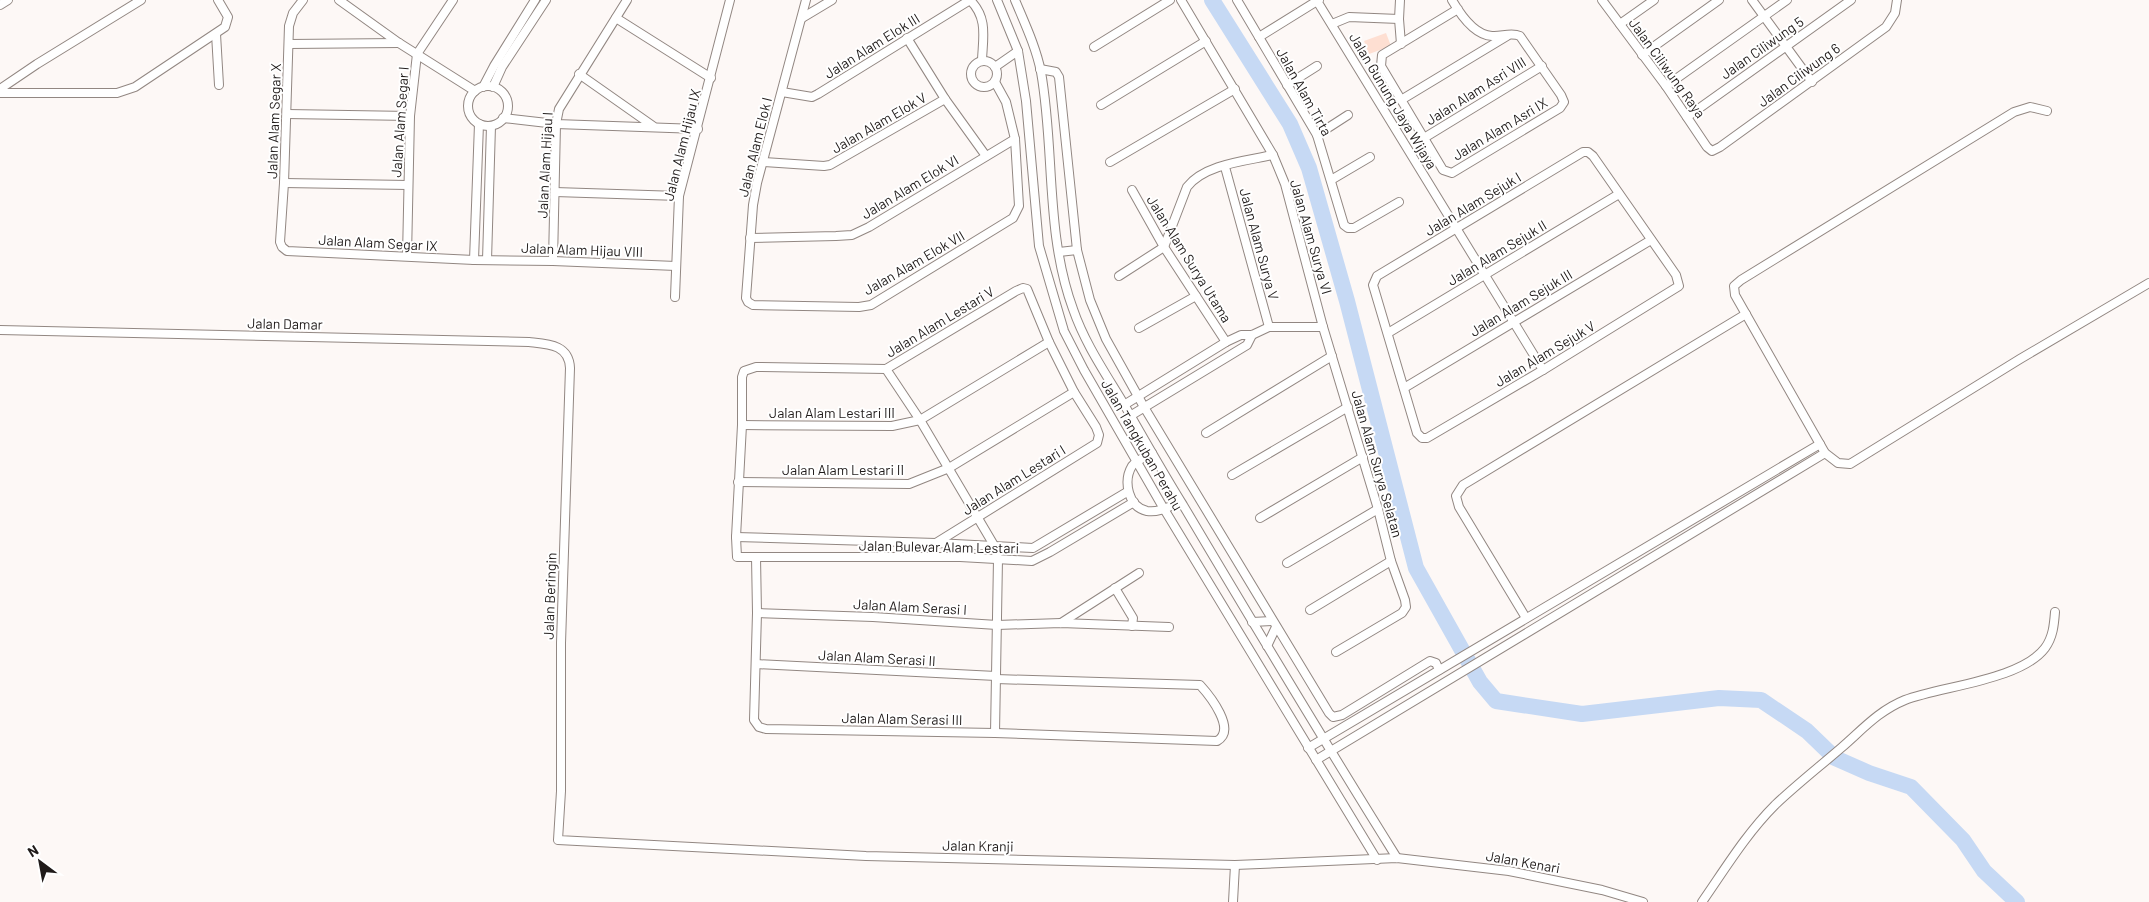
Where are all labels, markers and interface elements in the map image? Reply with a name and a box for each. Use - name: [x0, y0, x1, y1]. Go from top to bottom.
- street label: Jalan Alam Elok III: [821, 9, 923, 82]
- street label: Jalan Ciliwung 5: [1717, 13, 1807, 83]
- street label: Jalan Ciliwung Raya: [1625, 14, 1709, 121]
- street label: Jalan Gunung Jaya Wijaya: [1346, 29, 1441, 172]
- street label: Jalan Ciliwung 6: [1754, 39, 1843, 110]
- street label: Jalan Alam Tirta: [1273, 45, 1336, 139]
- street label: Jalan Alam Asri VIII: [1422, 53, 1529, 128]
- street label: Jalan Alam Segar X: [263, 63, 284, 179]
- street label: Jalan Alam Segar I: [387, 66, 412, 178]
- street label: Jalan Alam Hijau IX: [659, 87, 704, 203]
- street label: Jalan Alam Elok V: [828, 89, 929, 157]
- street label: Jalan Alam Asri IX: [1449, 94, 1550, 164]
- street label: Jalan Alam Elok I: [734, 95, 775, 198]
- street label: Jalan Alam Hijau I: [533, 111, 556, 219]
- street label: Jalan Alam Elok VI: [858, 151, 961, 222]
- street label: Jalan Alam Sejuk I: [1422, 168, 1524, 239]
- street label: Jalan Alam Surya VI: [1287, 178, 1336, 296]
- street label: Jalan Alam Surya V: [1236, 186, 1283, 302]
- street label: Jalan Alam Surya Utama: [1143, 192, 1235, 325]
- street label: Jalan Alam Sejuk II: [1444, 216, 1549, 289]
- street label: Jalan Alam Elok VII: [860, 227, 967, 298]
- street label: Jalan Alam Segar IX: [318, 231, 438, 254]
- street label: Jalan Alam Hijau VIII: [521, 239, 643, 260]
- street label: Jalan Alam Sejuk III: [1466, 265, 1575, 340]
- street label: Jalan Alam Lestari V: [883, 283, 997, 361]
- street label: Jalan Damar: [247, 314, 323, 333]
- street label: Jalan Alam Sejuk V: [1492, 317, 1598, 390]
- street label: Jalan Tangkuban Perahu: [1098, 376, 1187, 513]
- street label: Jalan Alam Surya Selatan: [1348, 388, 1407, 539]
- street label: Jalan Alam Lestari III: [769, 404, 895, 421]
- street label: Jalan Alam Lestari I: [959, 441, 1069, 518]
- street label: Jalan Alam Lestari II: [782, 461, 904, 478]
- street label: Jalan Bulevar Alam Lestari: [859, 537, 1019, 556]
- street label: Jalan Beringin: [539, 552, 560, 640]
- street label: Jalan Alam Serasi I: [853, 595, 967, 618]
- street label: Jalan Alam Serasi II: [818, 646, 936, 669]
- street label: Jalan Alam Serasi III: [841, 709, 963, 728]
- street label: Jalan Kranji: [942, 836, 1014, 855]
- north arrow: [15, 837, 65, 887]
- text: N: [24, 841, 41, 860]
- street label: Jalan Kenari: [1485, 847, 1562, 876]

